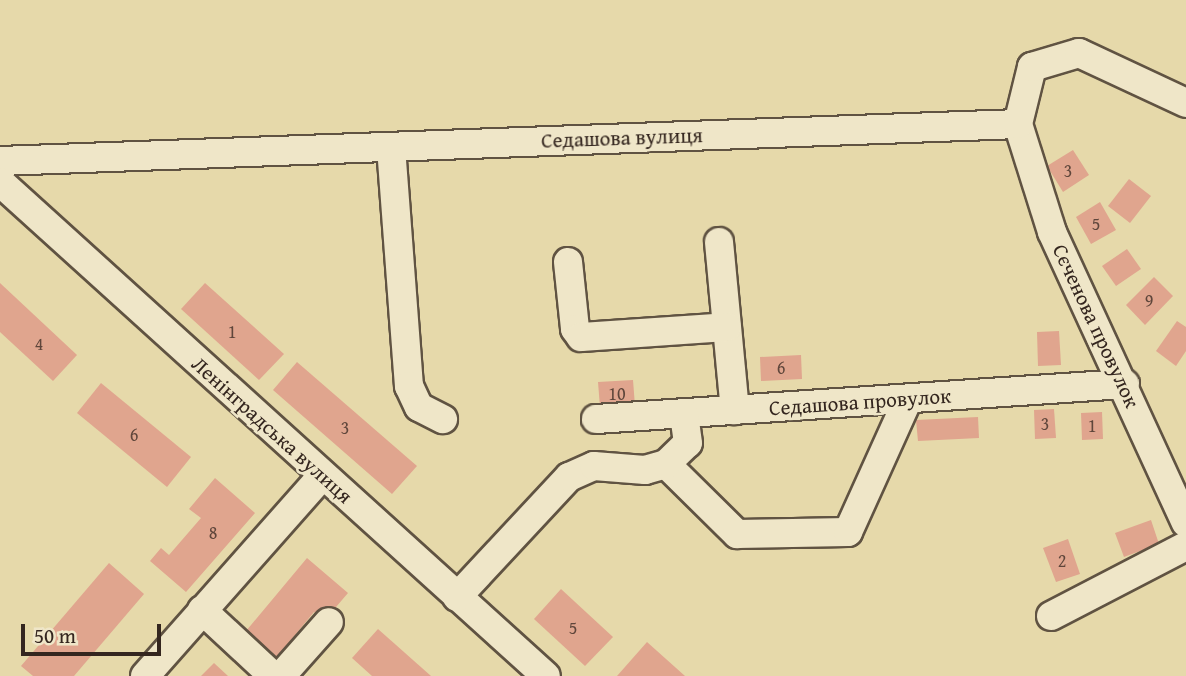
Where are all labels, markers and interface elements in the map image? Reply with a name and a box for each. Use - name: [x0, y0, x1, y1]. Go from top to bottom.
- street label: Седашова вулиця: [541, 123, 703, 153]
- house number: 3: [1064, 160, 1072, 182]
- house number: 5: [1092, 213, 1100, 235]
- street label: Сєченова провулок: [1047, 240, 1145, 412]
- house number: 9: [1145, 290, 1153, 312]
- house number: 1: [228, 321, 236, 343]
- house number: 4: [35, 333, 43, 355]
- street label: Ленінградська вулиця: [186, 351, 358, 509]
- house number: 6: [777, 357, 785, 379]
- house number: 10: [608, 383, 626, 405]
- street label: Седашова провулок: [768, 383, 952, 421]
- house number: 3: [1041, 413, 1049, 435]
- house number: 1: [1088, 415, 1096, 437]
- house number: 3: [341, 417, 349, 439]
- house number: 6: [130, 424, 138, 446]
- house number: 8: [209, 522, 217, 544]
- house number: 2: [1058, 550, 1066, 572]
- scale bar: [24, 610, 164, 654]
- house number: 5: [569, 617, 577, 639]
- text: 50 m: [34, 620, 76, 651]

